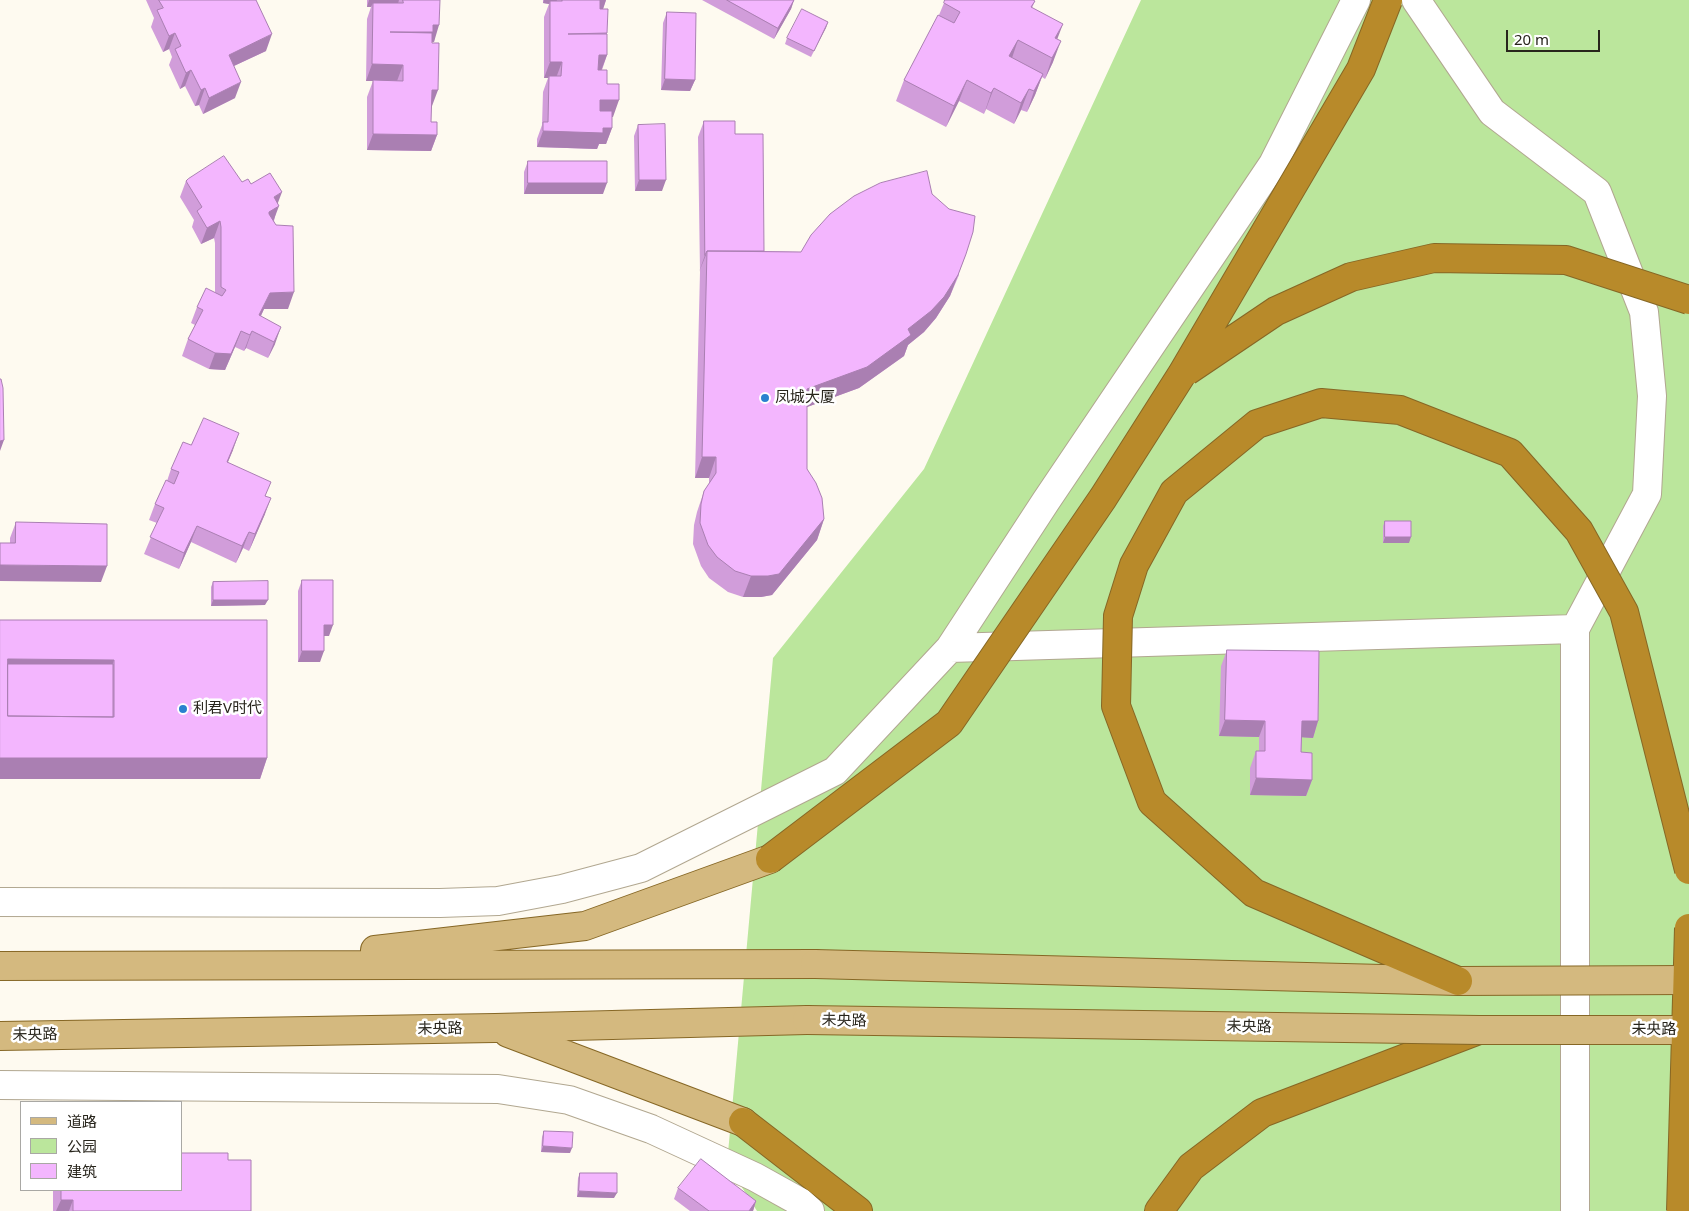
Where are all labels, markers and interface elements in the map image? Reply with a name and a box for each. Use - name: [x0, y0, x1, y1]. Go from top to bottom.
- scale bar: [1509, 20, 1603, 52]
- text: 20 m: [1514, 29, 1549, 49]
- place label: 凤城大厦: [775, 389, 835, 407]
- marker: 凤城大厦: [759, 392, 771, 404]
- place label: 利君V时代: [193, 700, 262, 718]
- marker: 利君V时代: [177, 703, 189, 715]
- street label: 未央路: [821, 1012, 867, 1030]
- street label: 未央路: [1226, 1018, 1272, 1036]
- street label: 未央路: [417, 1020, 463, 1038]
- street label: 未央路: [1632, 1021, 1676, 1039]
- street label: 未央路: [12, 1026, 58, 1044]
- legend: [20, 1101, 182, 1191]
- text: 道路: [67, 1111, 97, 1131]
- text: 公园: [67, 1136, 97, 1156]
- text: 建筑: [67, 1161, 97, 1181]

